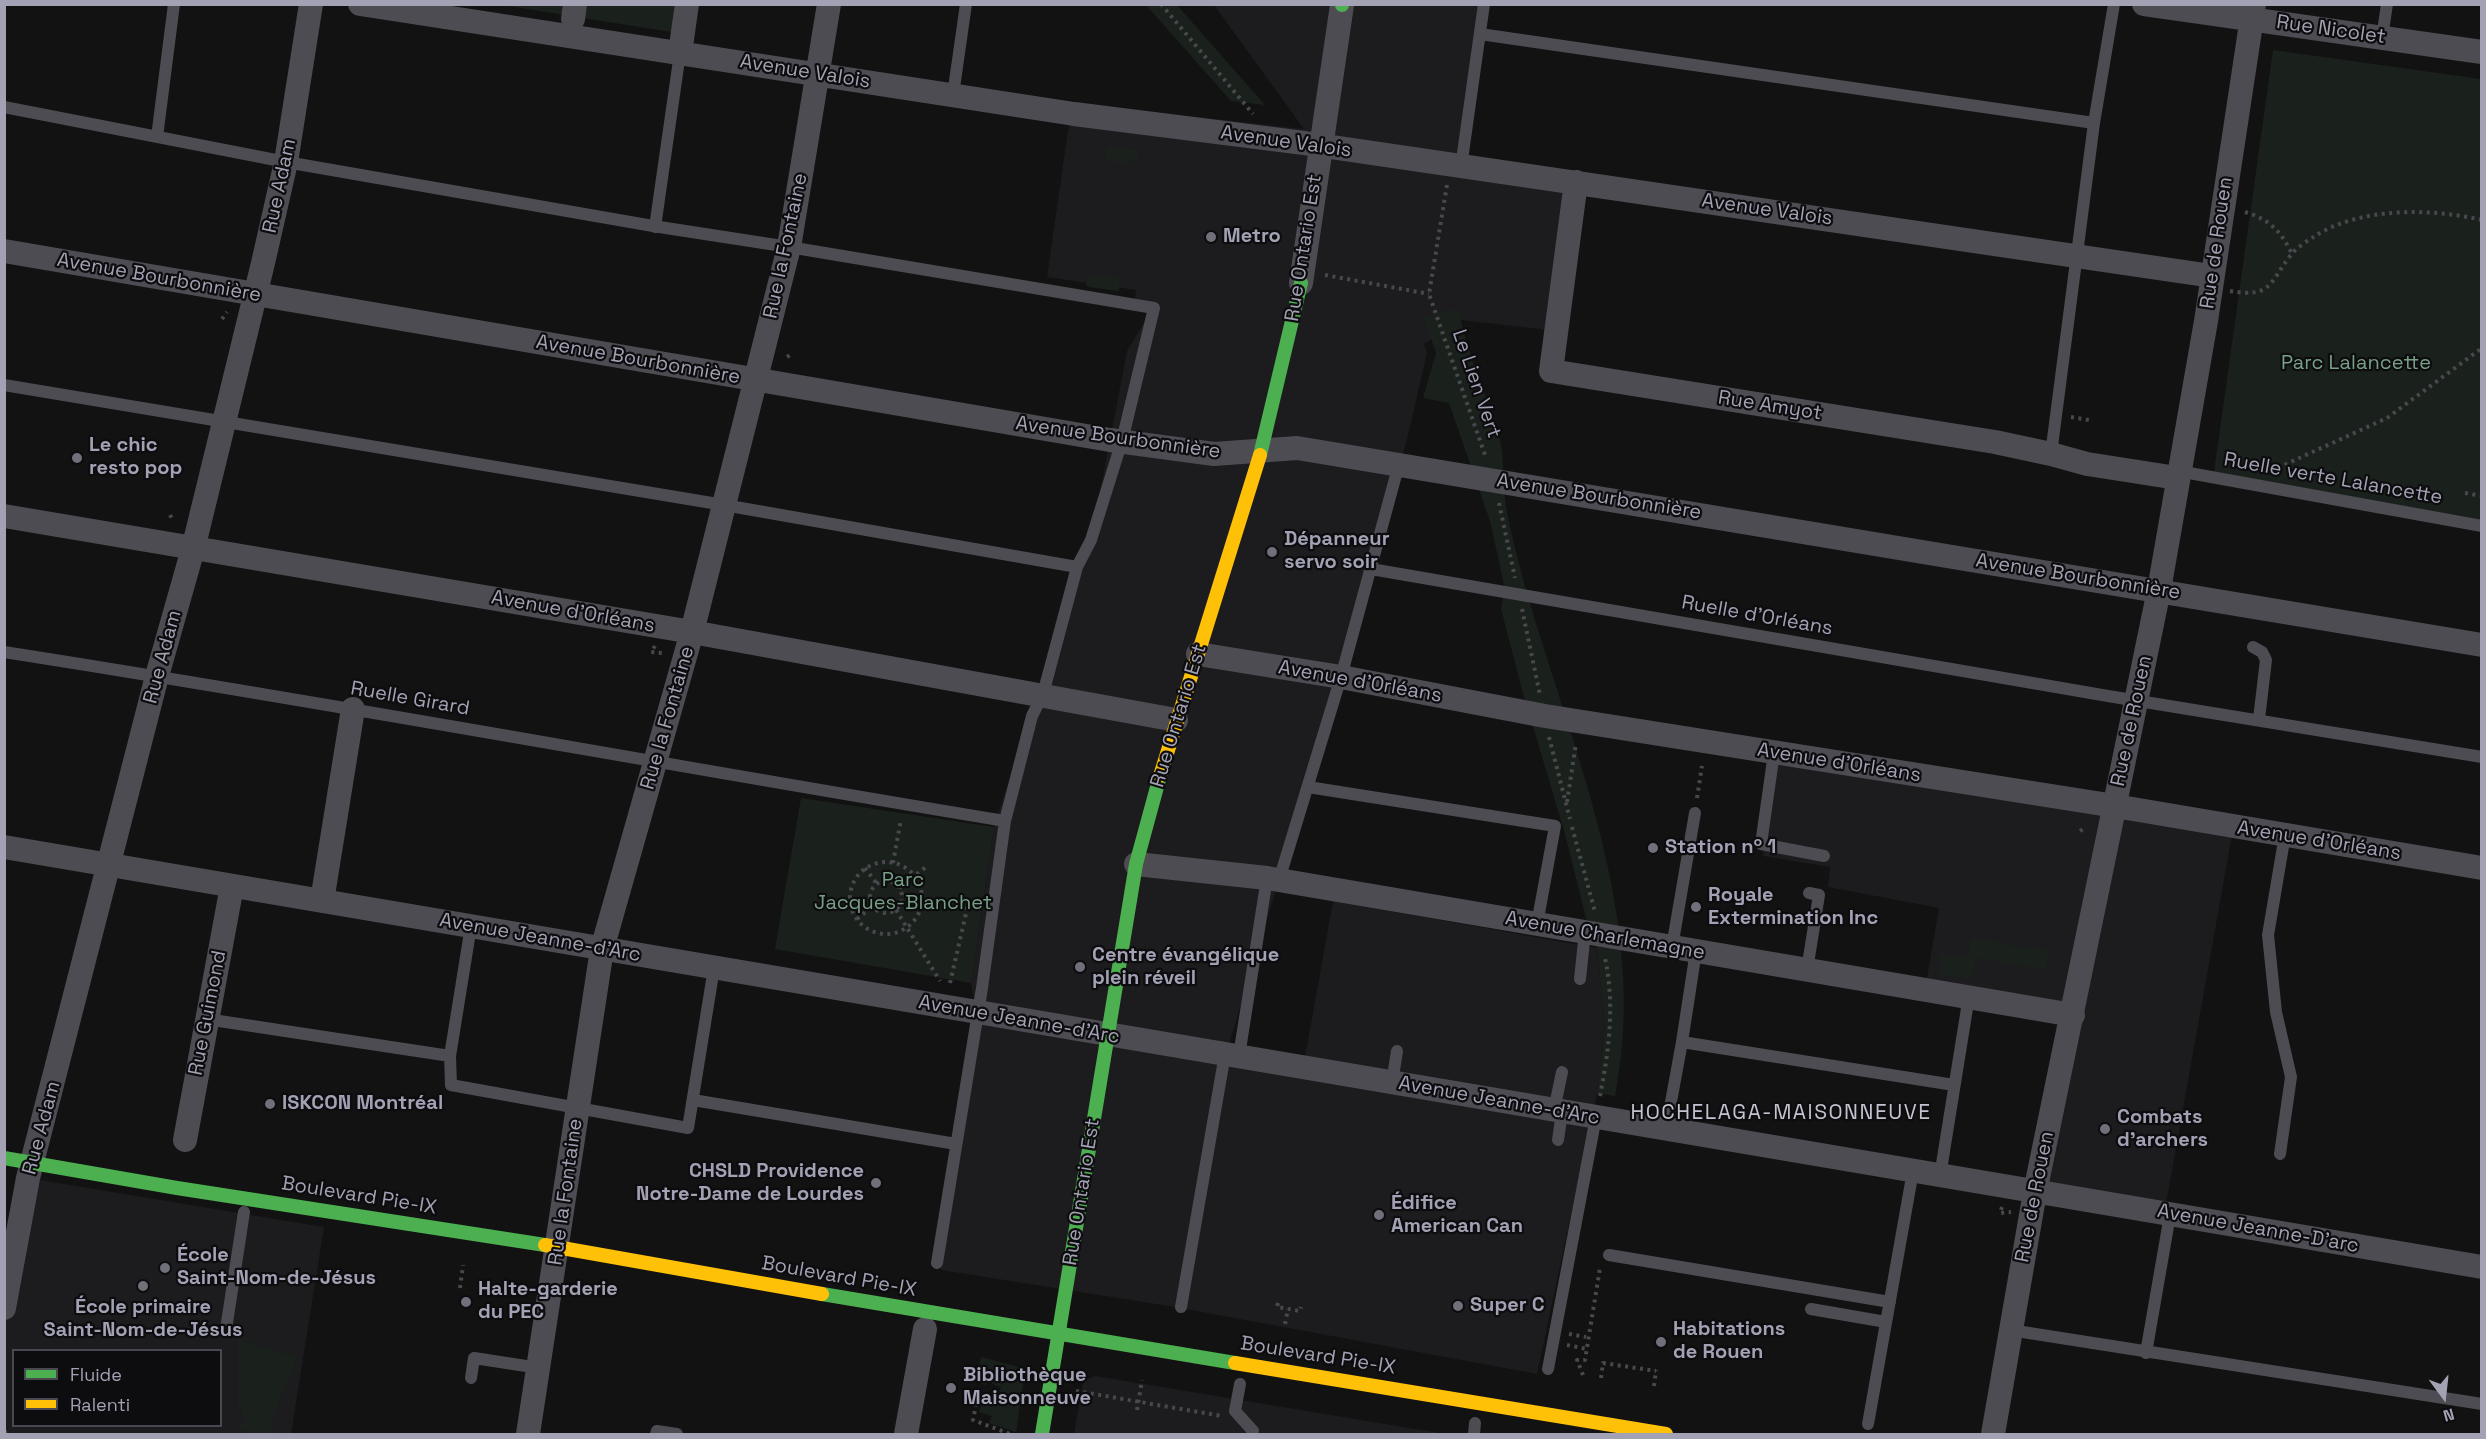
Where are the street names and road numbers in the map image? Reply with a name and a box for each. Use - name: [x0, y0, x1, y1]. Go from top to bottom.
- street label: Rue Nicolet: [2275, 10, 2387, 50]
- street label: Avenue Valois: [738, 50, 872, 94]
- street label: Avenue Valois: [1219, 121, 1353, 163]
- street label: Rue Adam: [258, 137, 302, 235]
- street label: Rue la Fontaine: [759, 171, 813, 321]
- street label: Rue Ontario Est: [1281, 173, 1327, 323]
- street label: Rue de Rouen: [2196, 175, 2238, 311]
- street label: Avenue Valois: [1700, 189, 1834, 231]
- street label: Avenue Bourbonnière: [55, 248, 263, 308]
- street label: Le Lien Vert: [1446, 327, 1506, 441]
- street label: Avenue Bourbonnière: [534, 330, 742, 390]
- street label: Rue Amyot: [1716, 386, 1824, 426]
- street label: Avenue Bourbonnière: [1014, 412, 1222, 464]
- street label: Ruelle verte Lalancette: [2222, 448, 2444, 510]
- street label: Avenue Bourbonnière: [1495, 469, 1703, 525]
- street label: Avenue Bourbonnière: [1974, 549, 2182, 605]
- street label: Avenue d'Orléans: [489, 586, 657, 638]
- street label: Ruelle d'Orléans: [1679, 591, 1835, 641]
- street label: Rue Adam: [139, 608, 187, 706]
- street label: Rue Ontario Est: [1146, 641, 1212, 791]
- street label: Rue la Fontaine: [636, 644, 700, 792]
- street label: Rue de Rouen: [2106, 653, 2158, 789]
- street label: Avenue d'Orléans: [1276, 656, 1444, 708]
- street label: Ruelle Girard: [349, 677, 471, 721]
- street label: Avenue d'Orléans: [1755, 738, 1923, 788]
- street label: Avenue d'Orléans: [2235, 816, 2403, 866]
- street label: Avenue Charlemagne: [1503, 907, 1707, 965]
- street label: Avenue Jeanne-d'Arc: [438, 908, 642, 968]
- street label: Rue Guimond: [184, 948, 232, 1078]
- street label: Avenue Jeanne-d'Arc: [917, 990, 1121, 1050]
- street label: Avenue Jeanne-d'Arc: [1397, 1071, 1601, 1131]
- street label: Rue Adam: [18, 1079, 66, 1177]
- street label: Rue la Fontaine: [544, 1117, 588, 1267]
- street label: Rue Ontario Est: [1059, 1117, 1105, 1267]
- street label: Rue de Rouen: [2011, 1129, 2059, 1265]
- street label: Boulevard Pie-IX: [280, 1172, 438, 1220]
- street label: Avenue Jeanne-D'arc: [2155, 1199, 2361, 1259]
- street label: Boulevard Pie-IX: [760, 1252, 918, 1302]
- street label: Boulevard Pie-IX: [1239, 1332, 1397, 1380]

